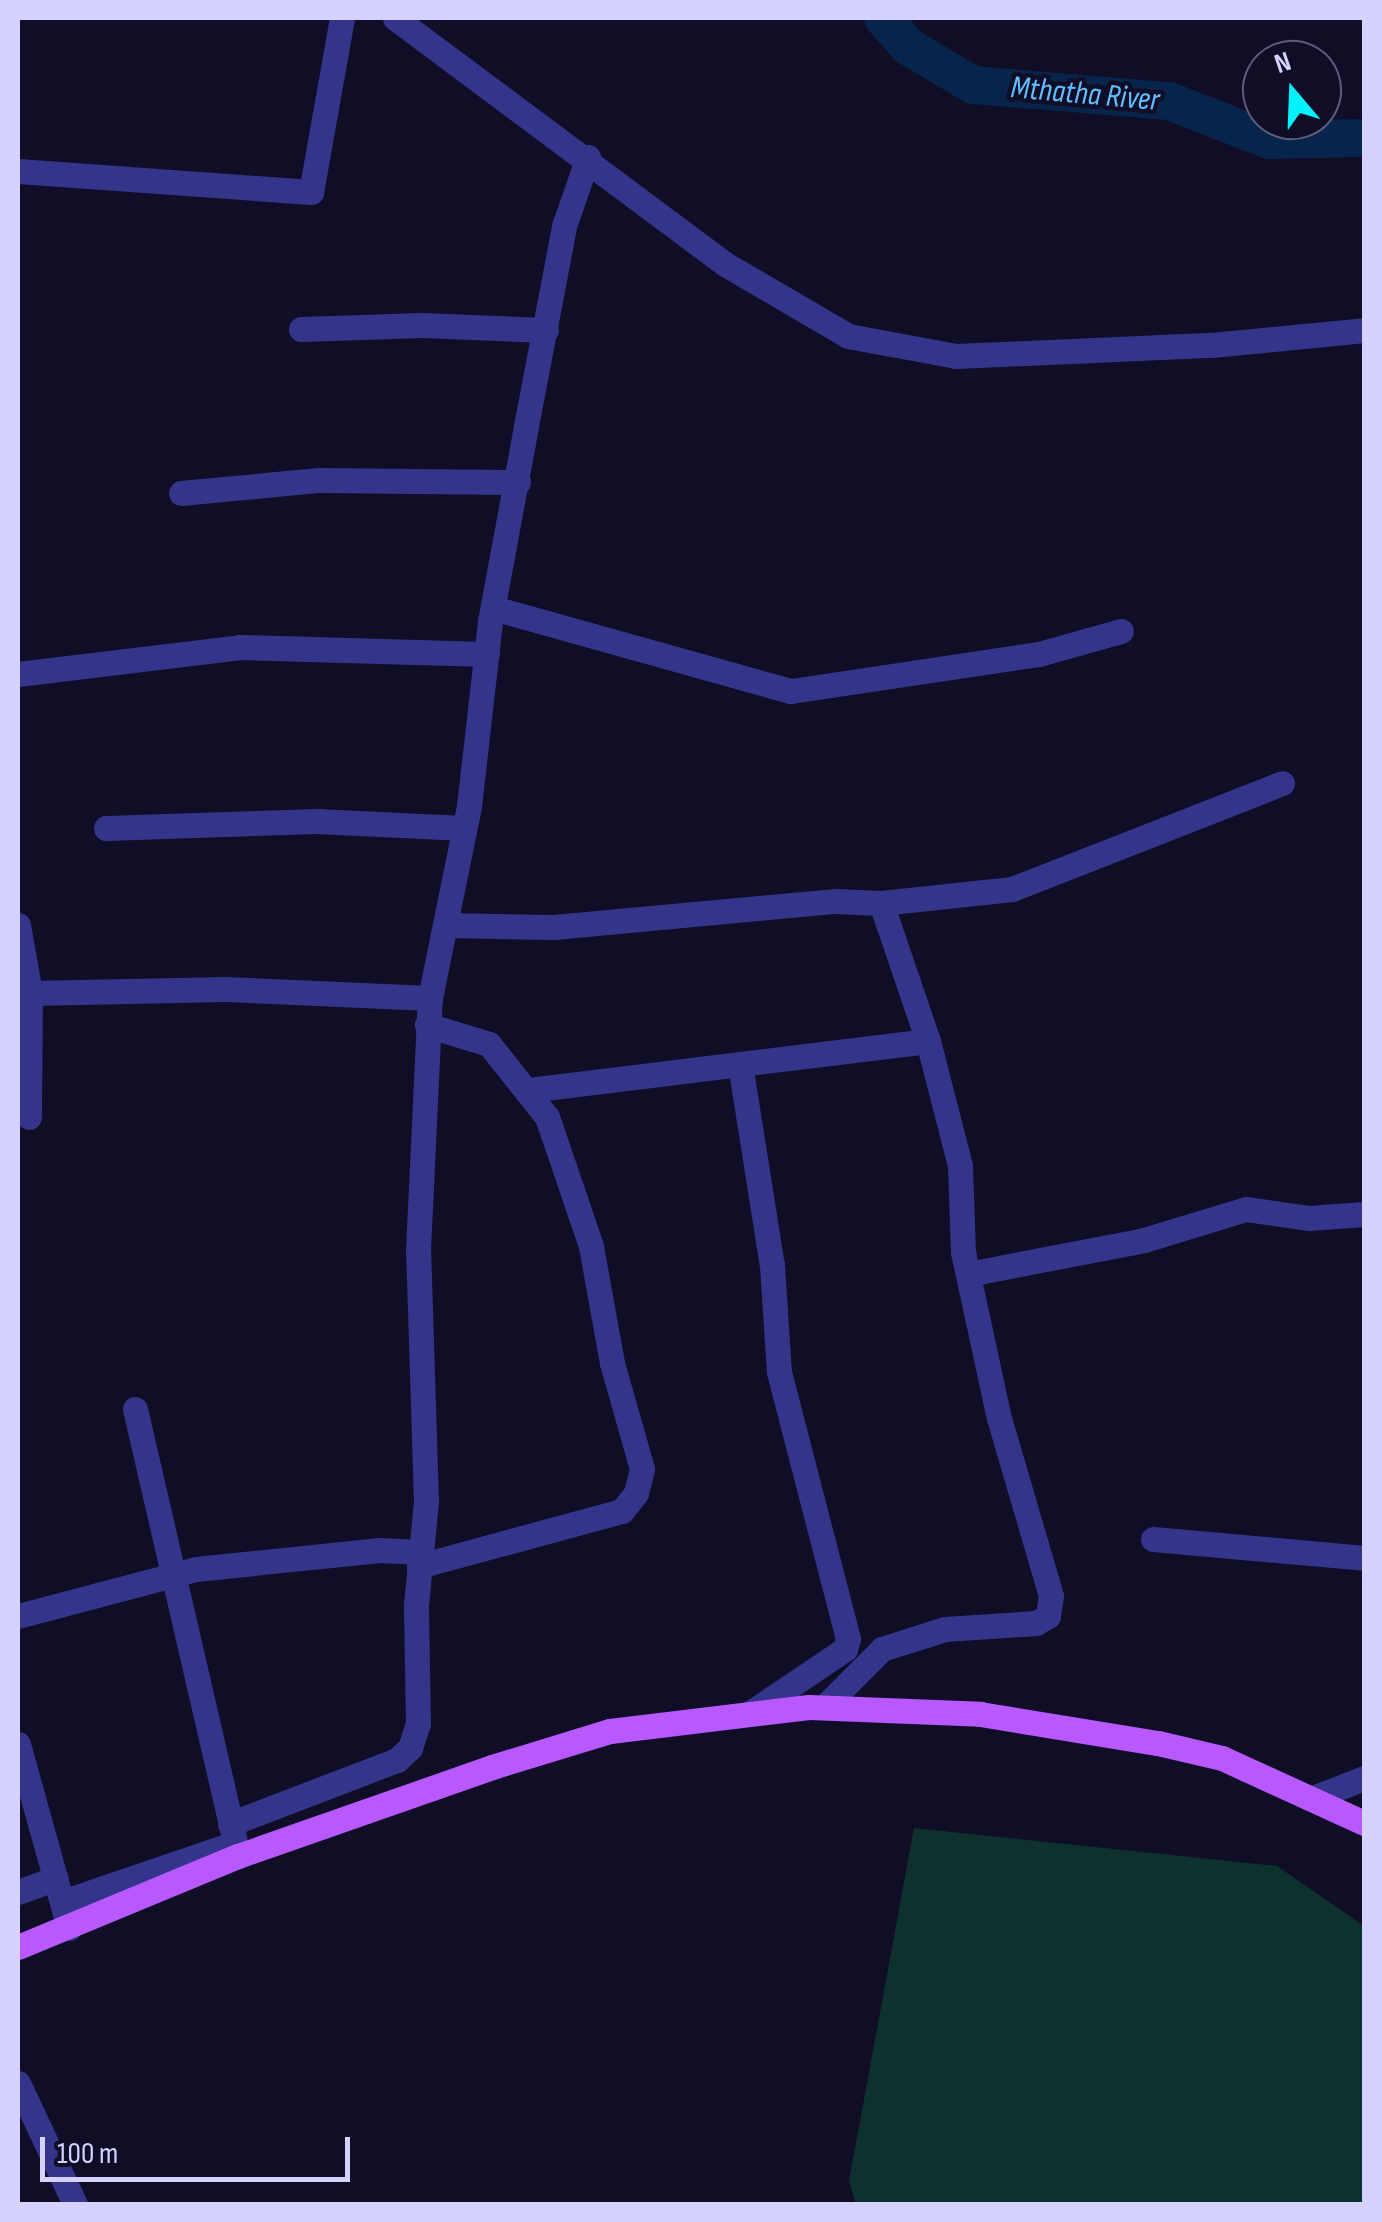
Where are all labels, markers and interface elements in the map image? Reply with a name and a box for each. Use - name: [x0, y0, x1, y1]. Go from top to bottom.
- north arrow: [1242, 40, 1342, 140]
- text: N: [1270, 45, 1295, 81]
- water label: Mthatha River: [1009, 69, 1161, 121]
- scale bar: [45, 2117, 355, 2179]
- text: 100 m: [57, 2136, 118, 2172]

